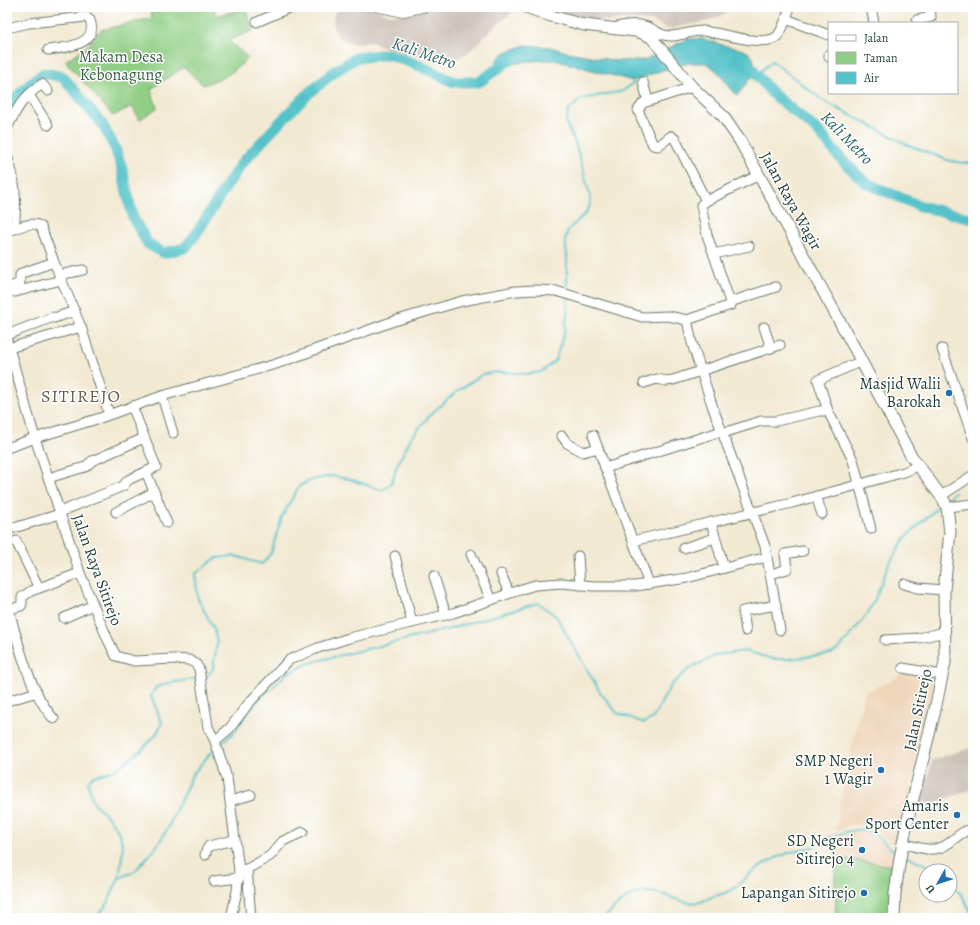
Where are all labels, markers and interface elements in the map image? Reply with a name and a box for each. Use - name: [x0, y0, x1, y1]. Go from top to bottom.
- legend: [828, 22, 958, 94]
- text: Jalan: [864, 30, 889, 46]
- water label: Kali Metro: [389, 31, 459, 75]
- park label: Makam Desa Kebonagung: [79, 46, 164, 86]
- text: Taman: [864, 50, 898, 66]
- text: Air: [863, 70, 879, 86]
- water label: Kali Metro: [816, 106, 878, 170]
- street label: Jalan Raya Wagir: [755, 148, 827, 254]
- place label: Masjid Walii Barokah: [859, 373, 941, 413]
- district label: SITIREJO: [41, 384, 121, 408]
- marker: Masjid Walii Barokah: [944, 388, 954, 398]
- street label: Jalan Raya Sitirejo: [67, 511, 127, 629]
- street label: Jalan Sitirejo: [899, 667, 937, 753]
- place label: SMP Negeri 1 Wagir: [795, 750, 873, 790]
- marker: SMP Negeri 1 Wagir: [876, 765, 886, 775]
- place label: Amaris Sport Center: [865, 795, 949, 835]
- marker: Amaris Sport Center: [952, 810, 962, 820]
- place label: SD Negeri Sitirejo 4: [787, 830, 854, 870]
- marker: SD Negeri Sitirejo 4: [857, 845, 867, 855]
- north arrow: [918, 863, 958, 903]
- text: U: [922, 881, 939, 897]
- place label: Lapangan Sitirejo: [741, 882, 856, 904]
- marker: Lapangan Sitirejo: [859, 888, 869, 898]

